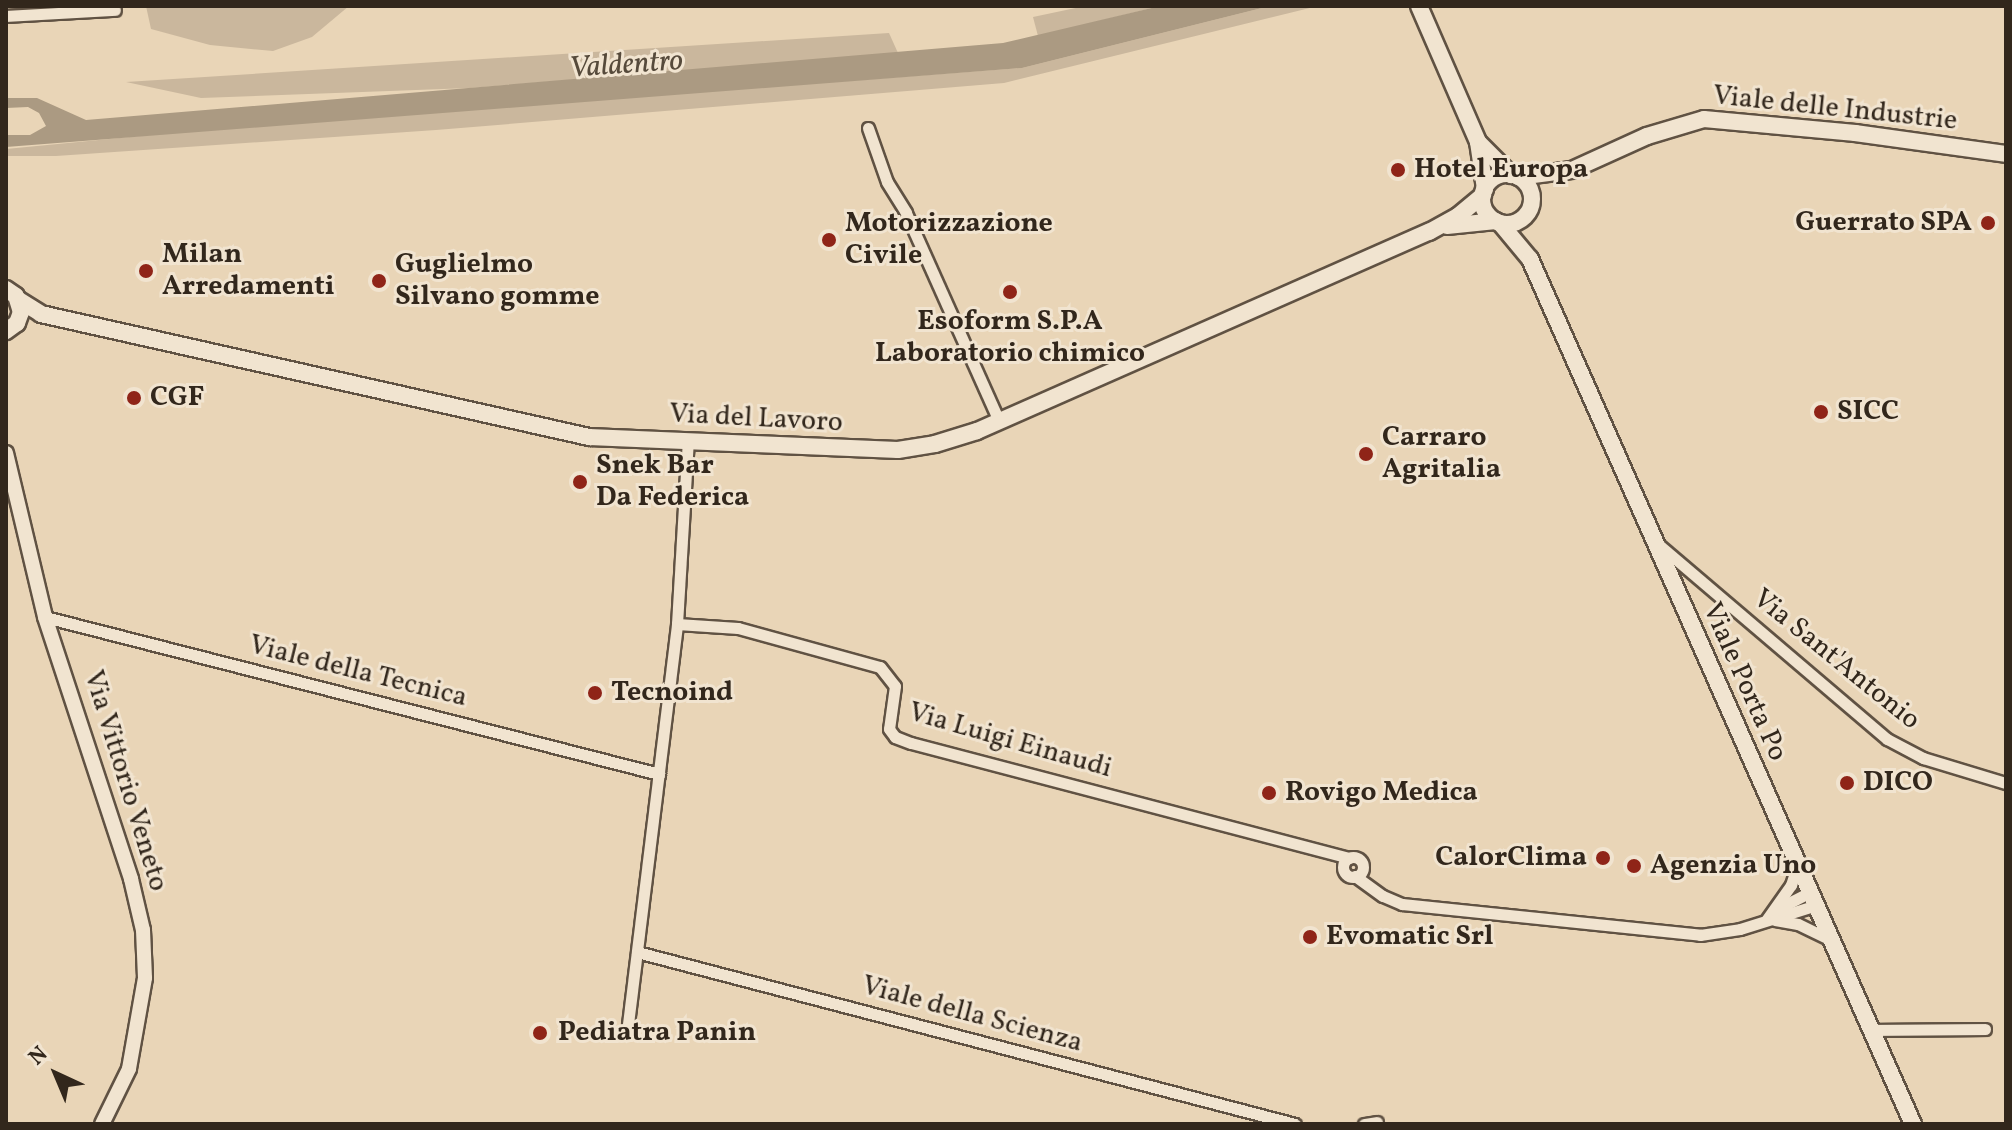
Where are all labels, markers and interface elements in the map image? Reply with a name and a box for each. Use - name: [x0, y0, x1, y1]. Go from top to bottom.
- water label: Valdentro: [568, 43, 684, 87]
- street label: Viale delle Industrie: [1711, 79, 1959, 139]
- place label: Hotel Europa: [1414, 153, 1588, 187]
- marker: Hotel Europa: [1389, 161, 1407, 179]
- place label: Guerrato SPA: [1795, 206, 1972, 240]
- place label: Motorizzazione Civile: [845, 207, 1053, 273]
- marker: Guerrato SPA: [1979, 214, 1997, 232]
- marker: Motorizzazione Civile: [820, 231, 838, 249]
- place label: Milan Arredamenti: [162, 238, 335, 304]
- place label: Guglielmo Silvano gomme: [395, 248, 600, 314]
- marker: Milan Arredamenti: [137, 262, 155, 280]
- marker: Guglielmo Silvano gomme: [370, 272, 388, 290]
- marker: Esoform S.P.A Laboratorio chimico: [1001, 283, 1019, 301]
- place label: Esoform S.P.A Laboratorio chimico: [875, 305, 1145, 371]
- place label: CGF: [150, 381, 204, 415]
- marker: CGF: [125, 389, 143, 407]
- place label: SICC: [1837, 395, 1899, 429]
- street label: Via del Lavoro: [668, 398, 844, 440]
- marker: SICC: [1812, 403, 1830, 421]
- place label: Carraro Agritalia: [1382, 421, 1501, 487]
- marker: Carraro Agritalia: [1357, 445, 1375, 463]
- place label: Snek Bar Da Federica: [596, 449, 749, 515]
- marker: Snek Bar Da Federica: [571, 473, 589, 491]
- street label: Via Sant'Antonio: [1746, 582, 1926, 738]
- street label: Viale Porta Po: [1694, 598, 1794, 766]
- street label: Viale della Tecnica: [245, 629, 471, 715]
- street label: Via Vittorio Veneto: [75, 666, 175, 896]
- place label: Tecnoind: [611, 676, 733, 710]
- marker: Tecnoind: [586, 684, 604, 702]
- street label: Via Luigi Einaudi: [904, 696, 1116, 786]
- place label: DICO: [1863, 766, 1933, 800]
- marker: DICO: [1838, 774, 1856, 792]
- place label: Rovigo Medica: [1285, 776, 1478, 810]
- marker: Rovigo Medica: [1260, 784, 1278, 802]
- place label: CalorClima: [1435, 841, 1587, 875]
- marker: CalorClima: [1594, 849, 1612, 867]
- place label: Agenzia Uno: [1650, 849, 1816, 883]
- marker: Agenzia Uno: [1625, 857, 1643, 875]
- place label: Evomatic Srl: [1326, 920, 1494, 954]
- marker: Evomatic Srl: [1301, 928, 1319, 946]
- street label: Viale della Scienza: [858, 969, 1086, 1061]
- place label: Pediatra Panin: [558, 1016, 756, 1050]
- marker: Pediatra Panin: [529, 1022, 551, 1044]
- north arrow: [16, 1034, 96, 1114]
- text: N: [22, 1040, 55, 1073]

